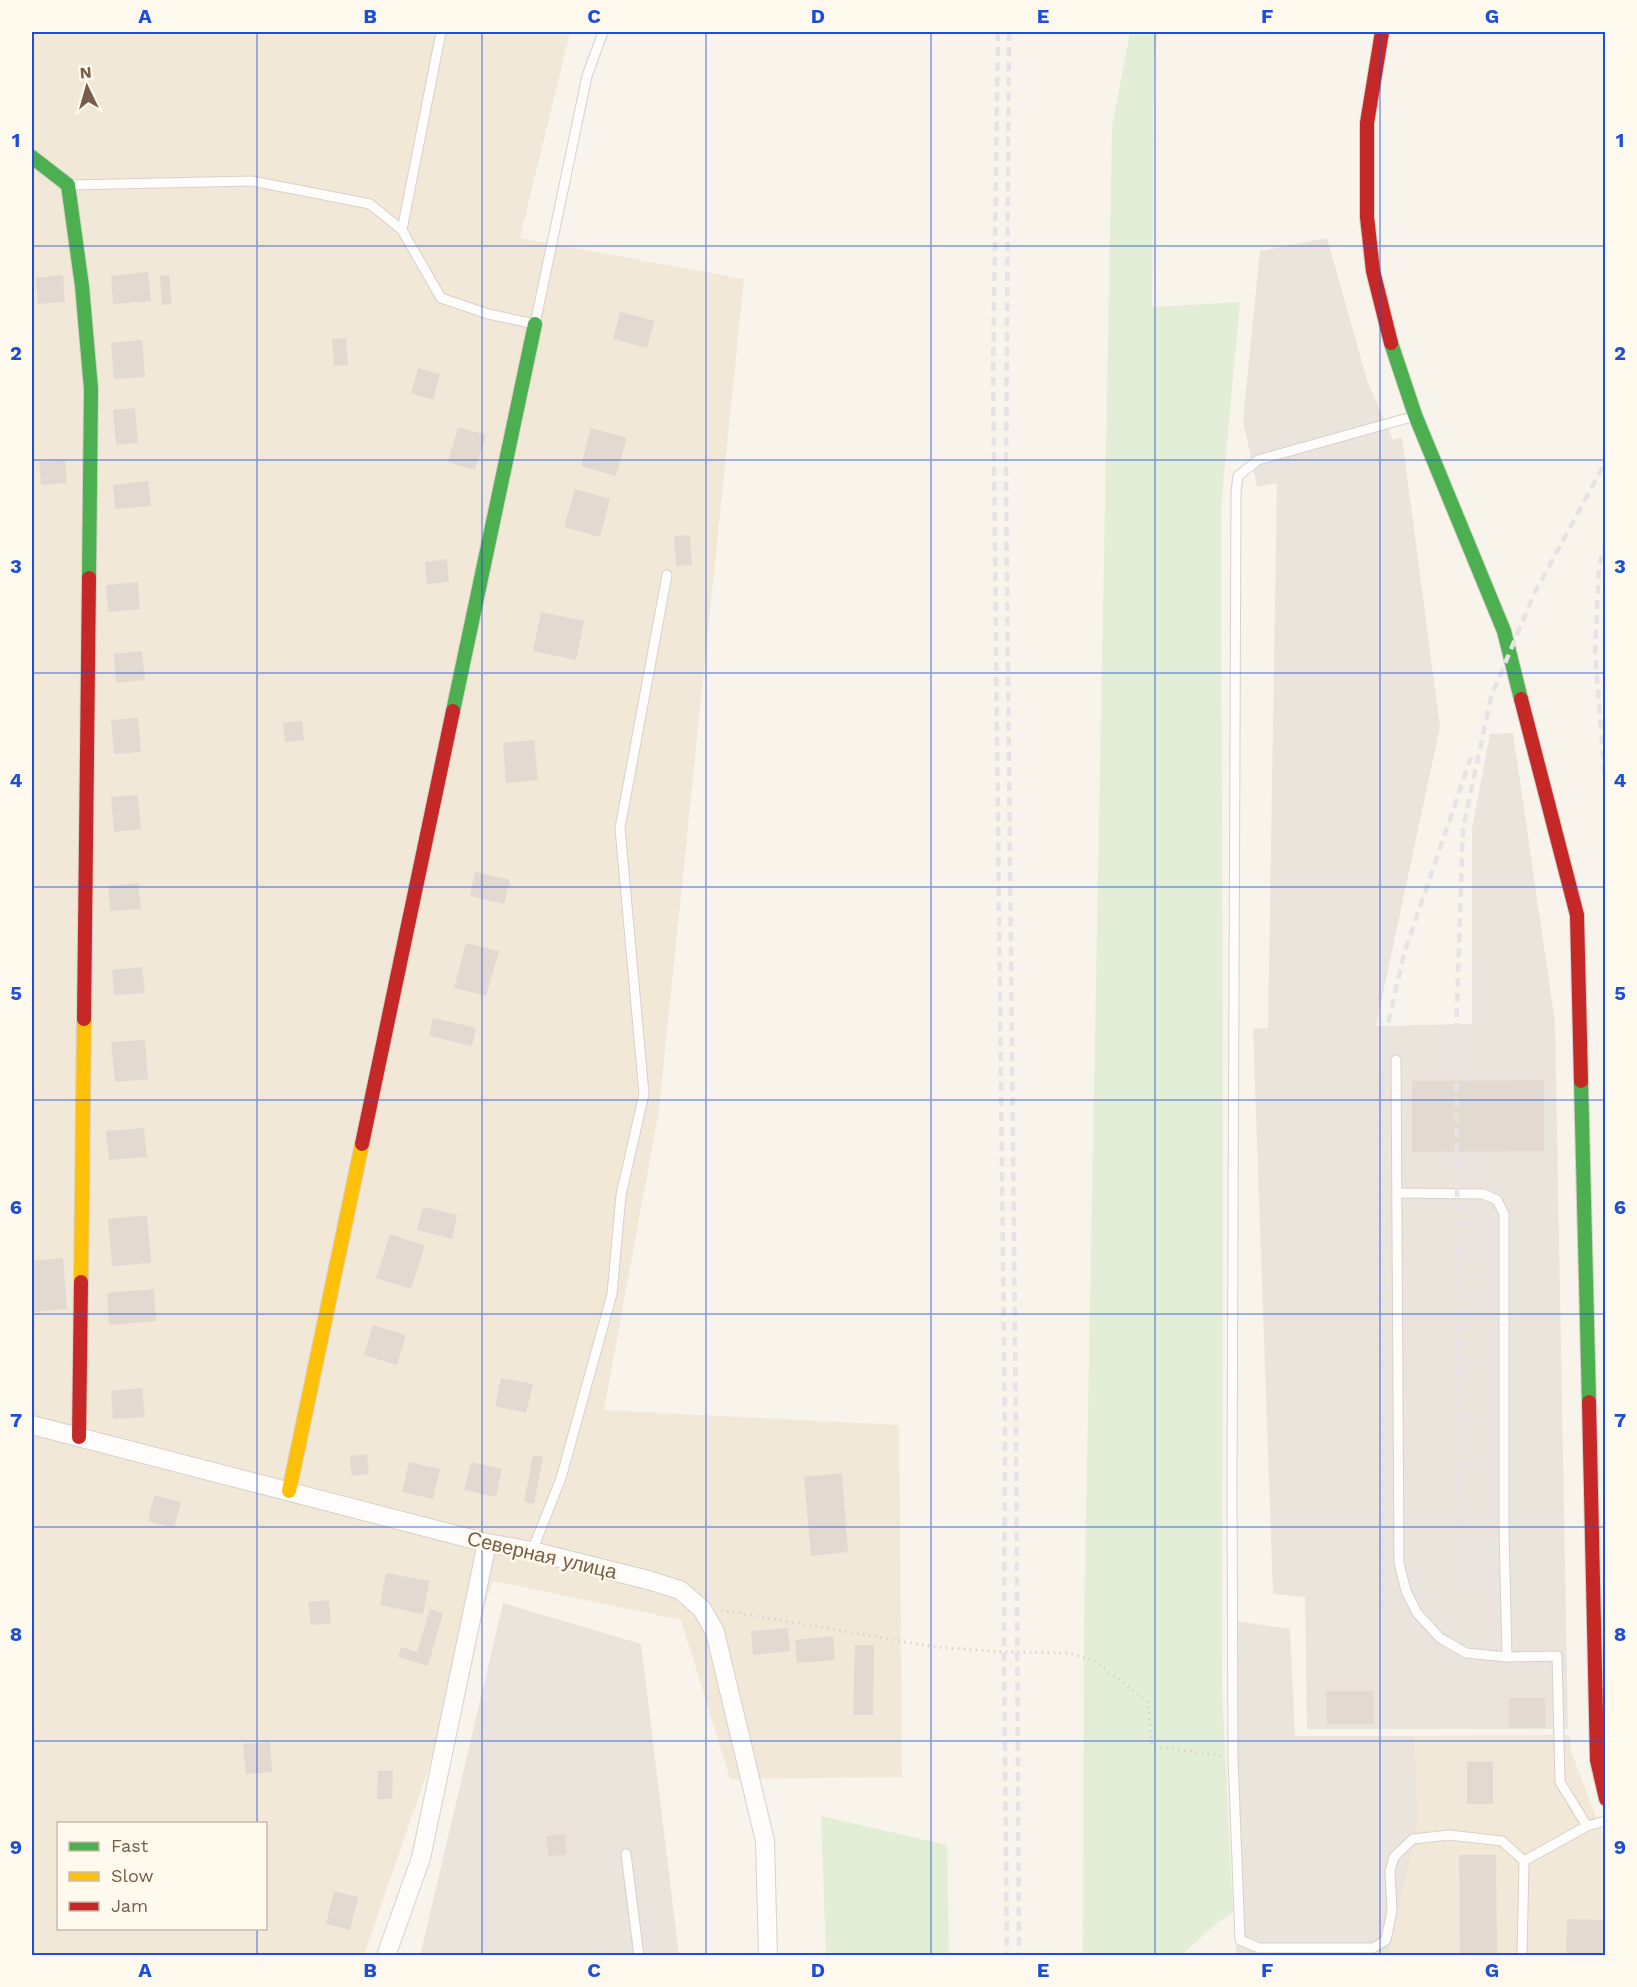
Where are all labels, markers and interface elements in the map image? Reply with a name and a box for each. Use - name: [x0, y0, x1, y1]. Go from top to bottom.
- text: A: [138, 4, 152, 28]
- text: B: [363, 4, 377, 28]
- text: C: [587, 4, 601, 28]
- text: D: [811, 4, 825, 28]
- text: E: [1037, 4, 1049, 28]
- text: F: [1261, 4, 1273, 28]
- text: G: [1485, 4, 1499, 28]
- north arrow: [57, 57, 117, 117]
- text: N: [79, 63, 92, 83]
- text: 1: [12, 128, 20, 152]
- text: 1: [1616, 128, 1624, 152]
- text: 2: [10, 341, 22, 365]
- text: 2: [1614, 341, 1626, 365]
- text: 3: [10, 554, 22, 578]
- text: 3: [1614, 554, 1626, 578]
- text: 4: [10, 768, 23, 792]
- text: 4: [1614, 768, 1627, 792]
- text: 5: [10, 981, 22, 1005]
- text: 5: [1614, 981, 1626, 1005]
- text: 6: [10, 1195, 22, 1219]
- text: 6: [1614, 1195, 1626, 1219]
- text: 7: [10, 1408, 22, 1432]
- text: 7: [1614, 1408, 1626, 1432]
- street label: Северная улица: [465, 1526, 620, 1584]
- text: 8: [10, 1622, 22, 1646]
- text: 8: [1614, 1622, 1626, 1646]
- legend: [57, 1822, 267, 1930]
- text: 9: [10, 1835, 22, 1859]
- text: Fast: [111, 1835, 149, 1856]
- text: 9: [1614, 1835, 1626, 1859]
- text: Slow: [111, 1865, 154, 1886]
- text: Jam: [111, 1895, 148, 1916]
- text: A: [138, 1958, 152, 1982]
- text: B: [363, 1958, 377, 1982]
- text: C: [587, 1958, 601, 1982]
- text: D: [811, 1958, 825, 1982]
- text: E: [1037, 1958, 1049, 1982]
- text: F: [1261, 1958, 1273, 1982]
- text: G: [1485, 1958, 1499, 1982]

